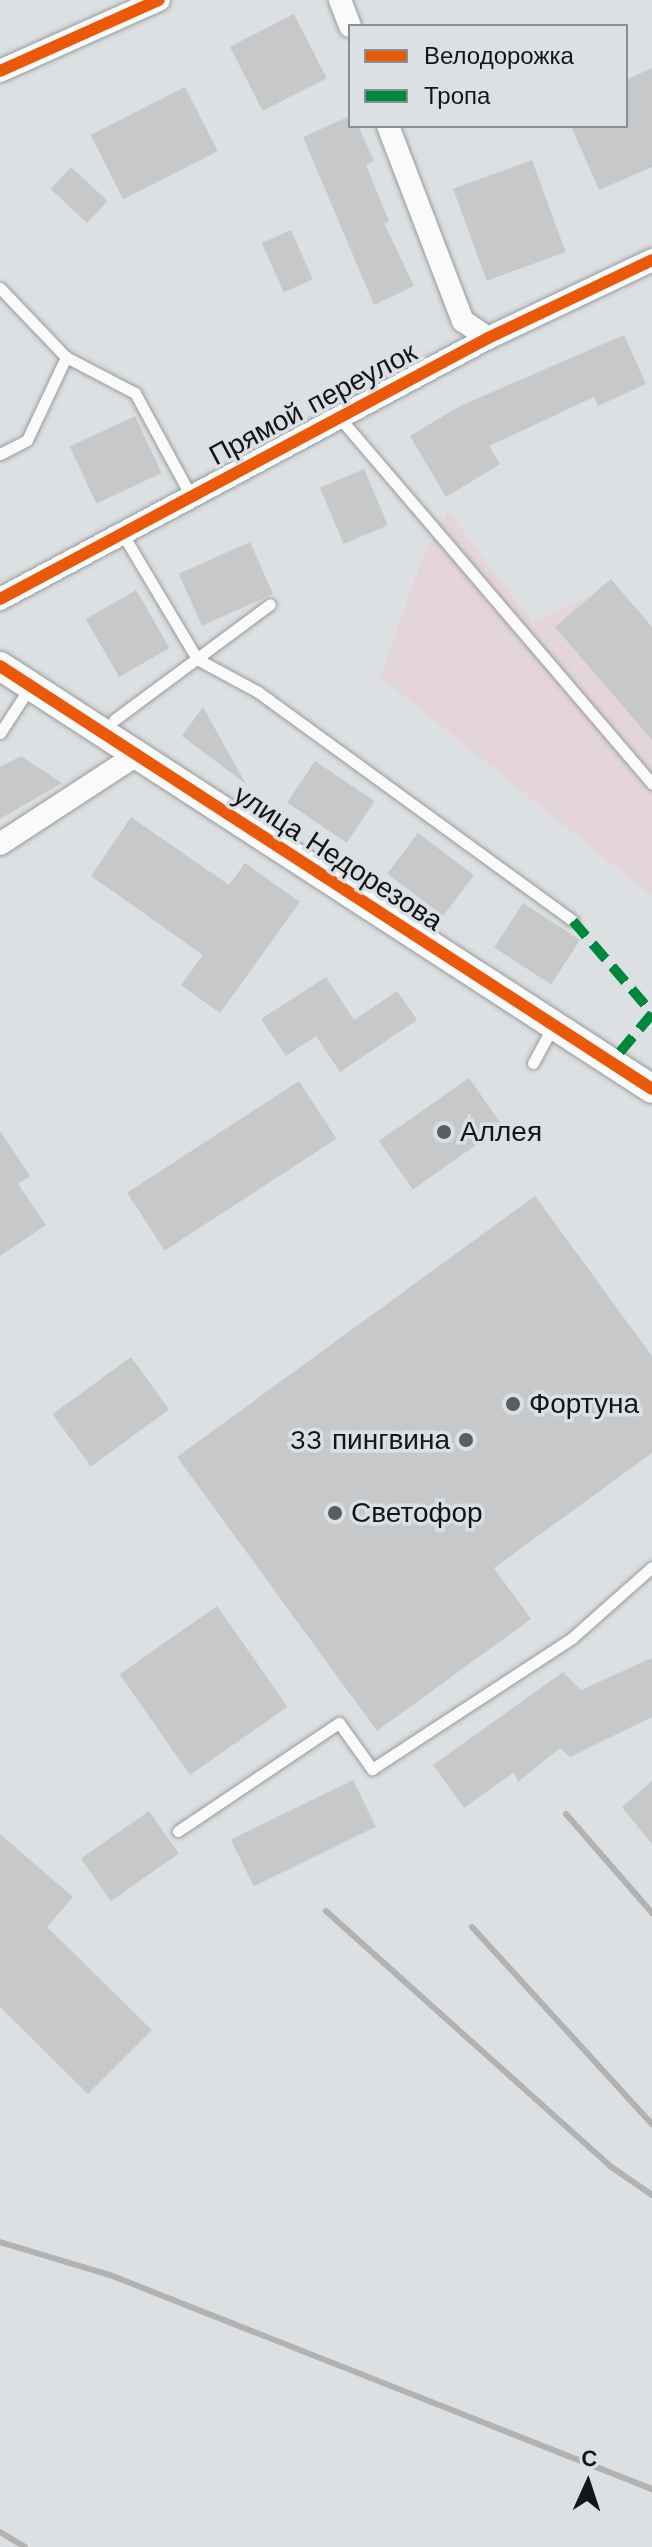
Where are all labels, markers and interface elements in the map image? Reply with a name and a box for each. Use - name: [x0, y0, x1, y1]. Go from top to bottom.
- legend: [348, 24, 628, 128]
- text: Велодорожка: [424, 42, 574, 70]
- text: Тропа: [424, 82, 490, 110]
- street label: Прямой переулок: [204, 335, 422, 473]
- street label: улица Недорезова: [227, 778, 449, 938]
- place label: Аллея: [460, 1115, 542, 1149]
- marker: Аллея: [435, 1123, 453, 1141]
- place label: Фортуна: [529, 1387, 639, 1421]
- marker: Фортуна: [504, 1395, 522, 1413]
- place label: 33 пингвина: [290, 1423, 450, 1457]
- marker: 33 пингвина: [457, 1431, 475, 1449]
- place label: Светофор: [351, 1496, 483, 1530]
- marker: Светофор: [326, 1504, 344, 1522]
- north arrow: [548, 2443, 628, 2523]
- text: С: [581, 2446, 598, 2471]

